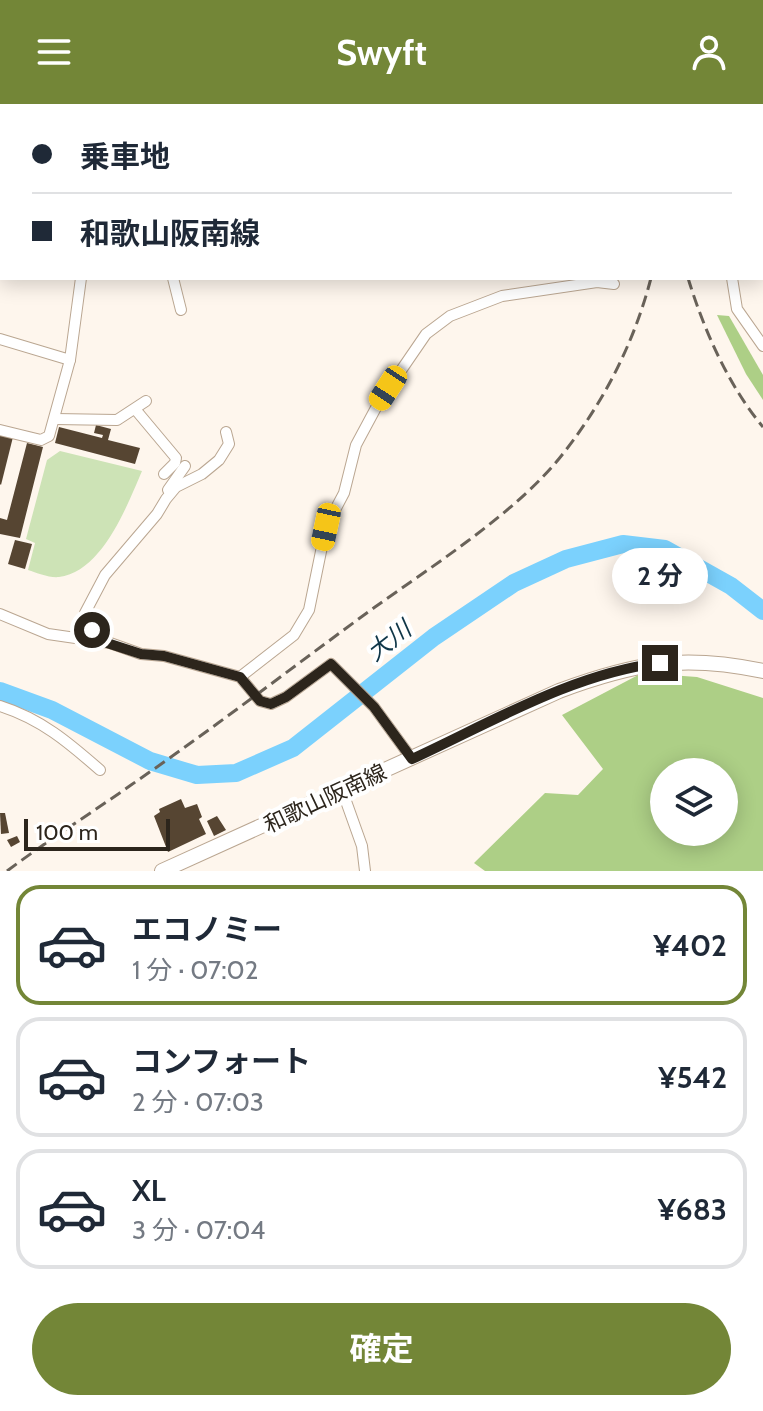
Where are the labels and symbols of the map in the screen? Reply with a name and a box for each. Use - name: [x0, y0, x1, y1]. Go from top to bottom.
- car: [365, 361, 411, 415]
- car: [309, 501, 343, 553]
- callout: 2 分: [612, 547, 708, 603]
- route start: [74, 612, 110, 648]
- water label: 大川: [361, 613, 419, 667]
- route end: [642, 645, 678, 681]
- street label: 和歌山阪南線: [260, 758, 391, 839]
- scale bar: [24, 815, 170, 851]

